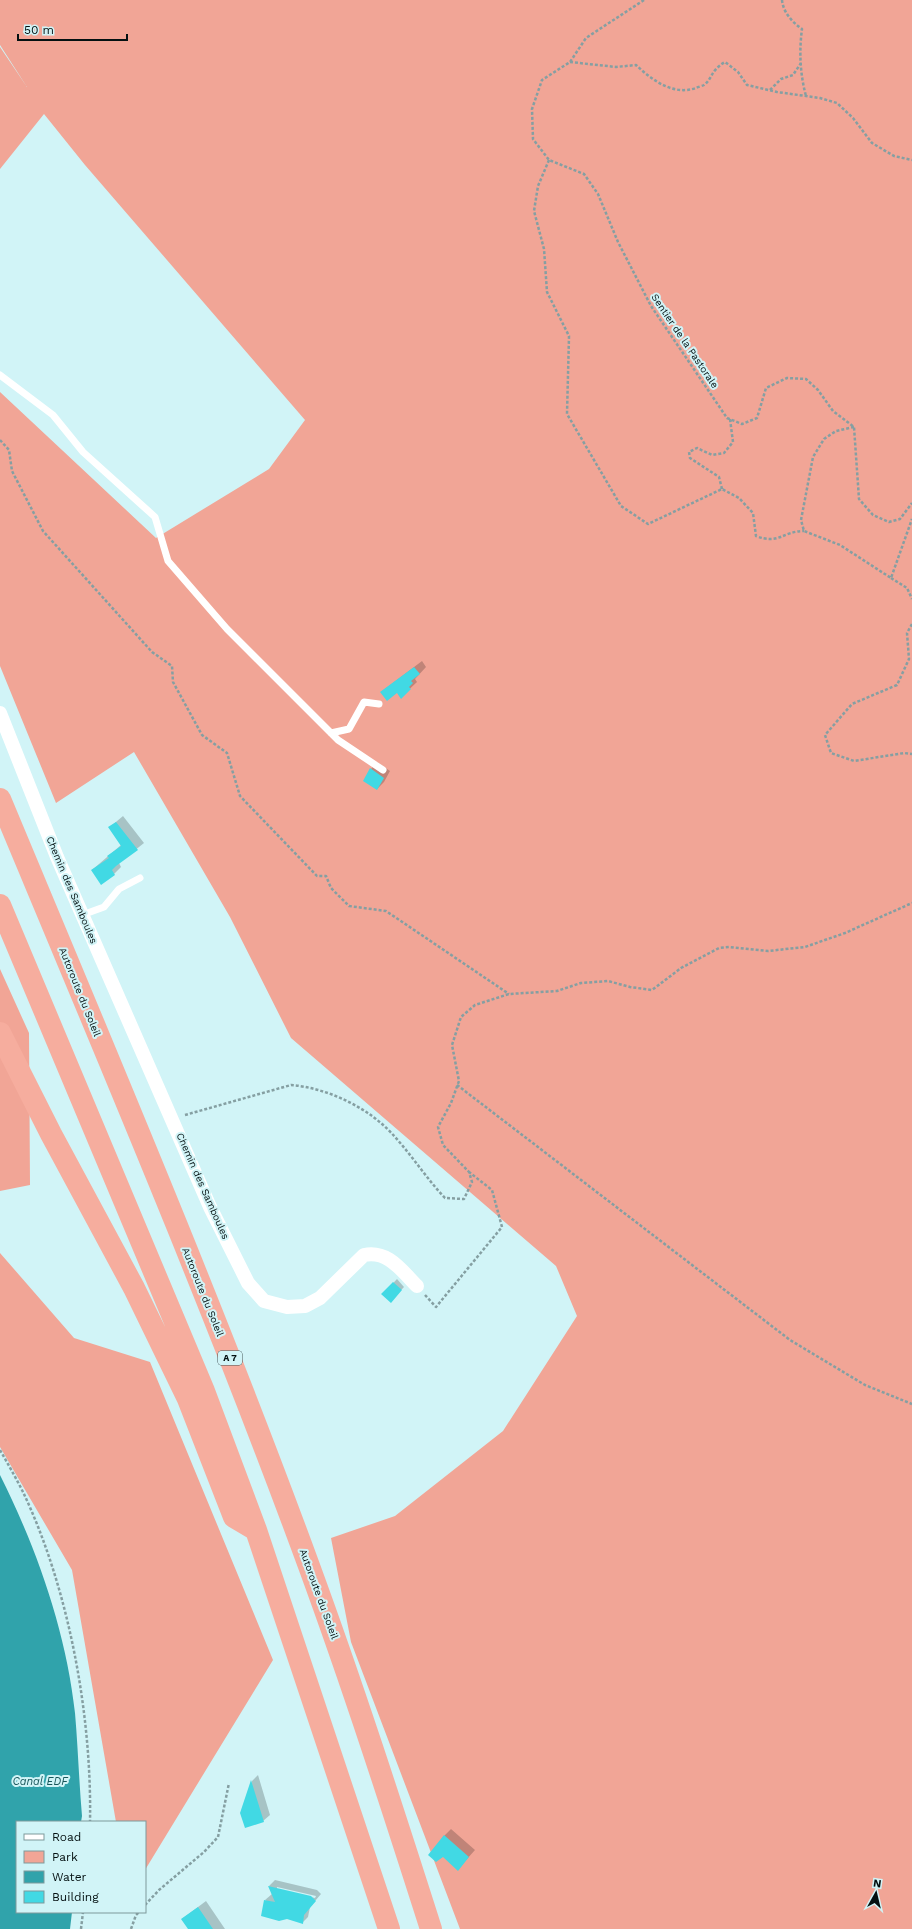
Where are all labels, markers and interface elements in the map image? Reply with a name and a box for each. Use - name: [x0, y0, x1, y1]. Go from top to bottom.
- scale bar: [18, 16, 127, 42]
- text: 50 m: [24, 23, 54, 37]
- street label: Sentier de la Pastorale: [649, 292, 721, 390]
- street label: Chemin des Samboules: [44, 835, 100, 945]
- street label: Autoroute du Soleil: [57, 946, 103, 1038]
- street label: Chemin des Samboules: [175, 1131, 231, 1241]
- street label: Autoroute du Soleil: [180, 1246, 226, 1338]
- road number: A 7: [218, 1351, 242, 1365]
- street label: Autoroute du Soleil: [298, 1547, 340, 1641]
- water label: Canal EDF: [12, 1775, 69, 1788]
- legend: [16, 1821, 146, 1913]
- text: Road: [52, 1830, 81, 1844]
- text: Park: [52, 1850, 78, 1864]
- text: Water: [52, 1870, 87, 1884]
- north arrow: [856, 1873, 896, 1913]
- text: N: [872, 1877, 882, 1891]
- text: Building: [52, 1890, 99, 1904]

